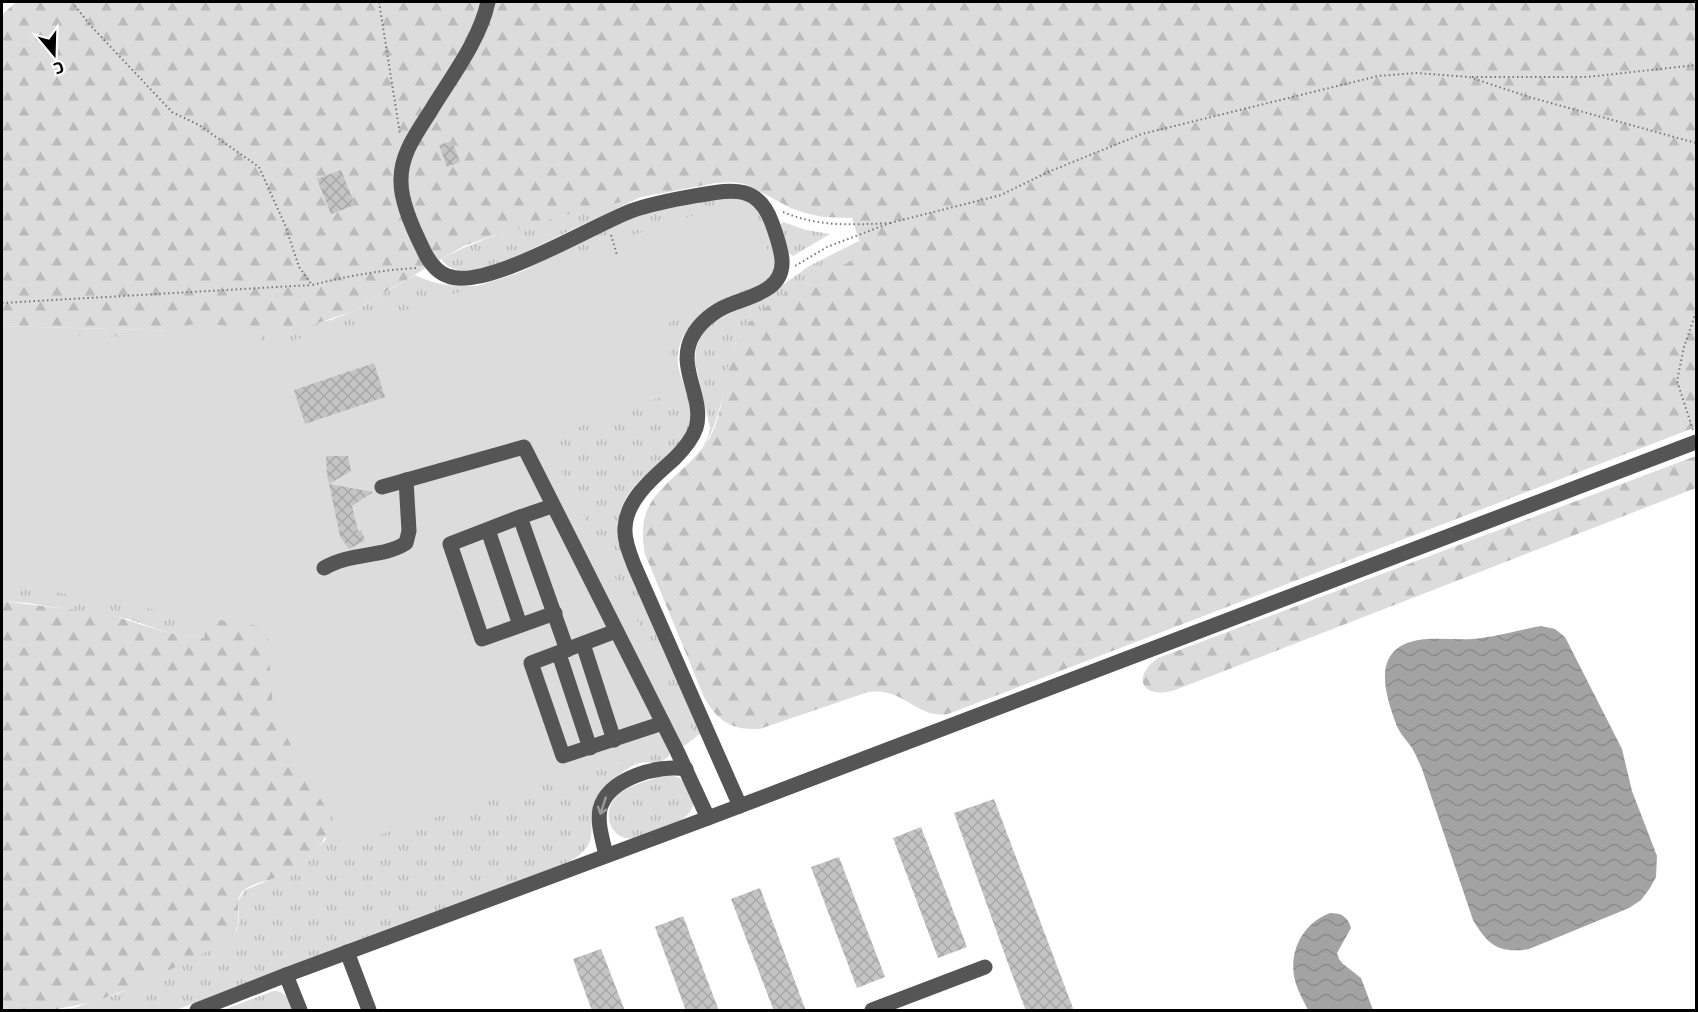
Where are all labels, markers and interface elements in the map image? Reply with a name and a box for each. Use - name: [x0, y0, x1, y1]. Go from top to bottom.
- north arrow: [24, 24, 84, 84]
- text: С: [51, 58, 67, 79]
- one-way arrow: [597, 796, 608, 815]

